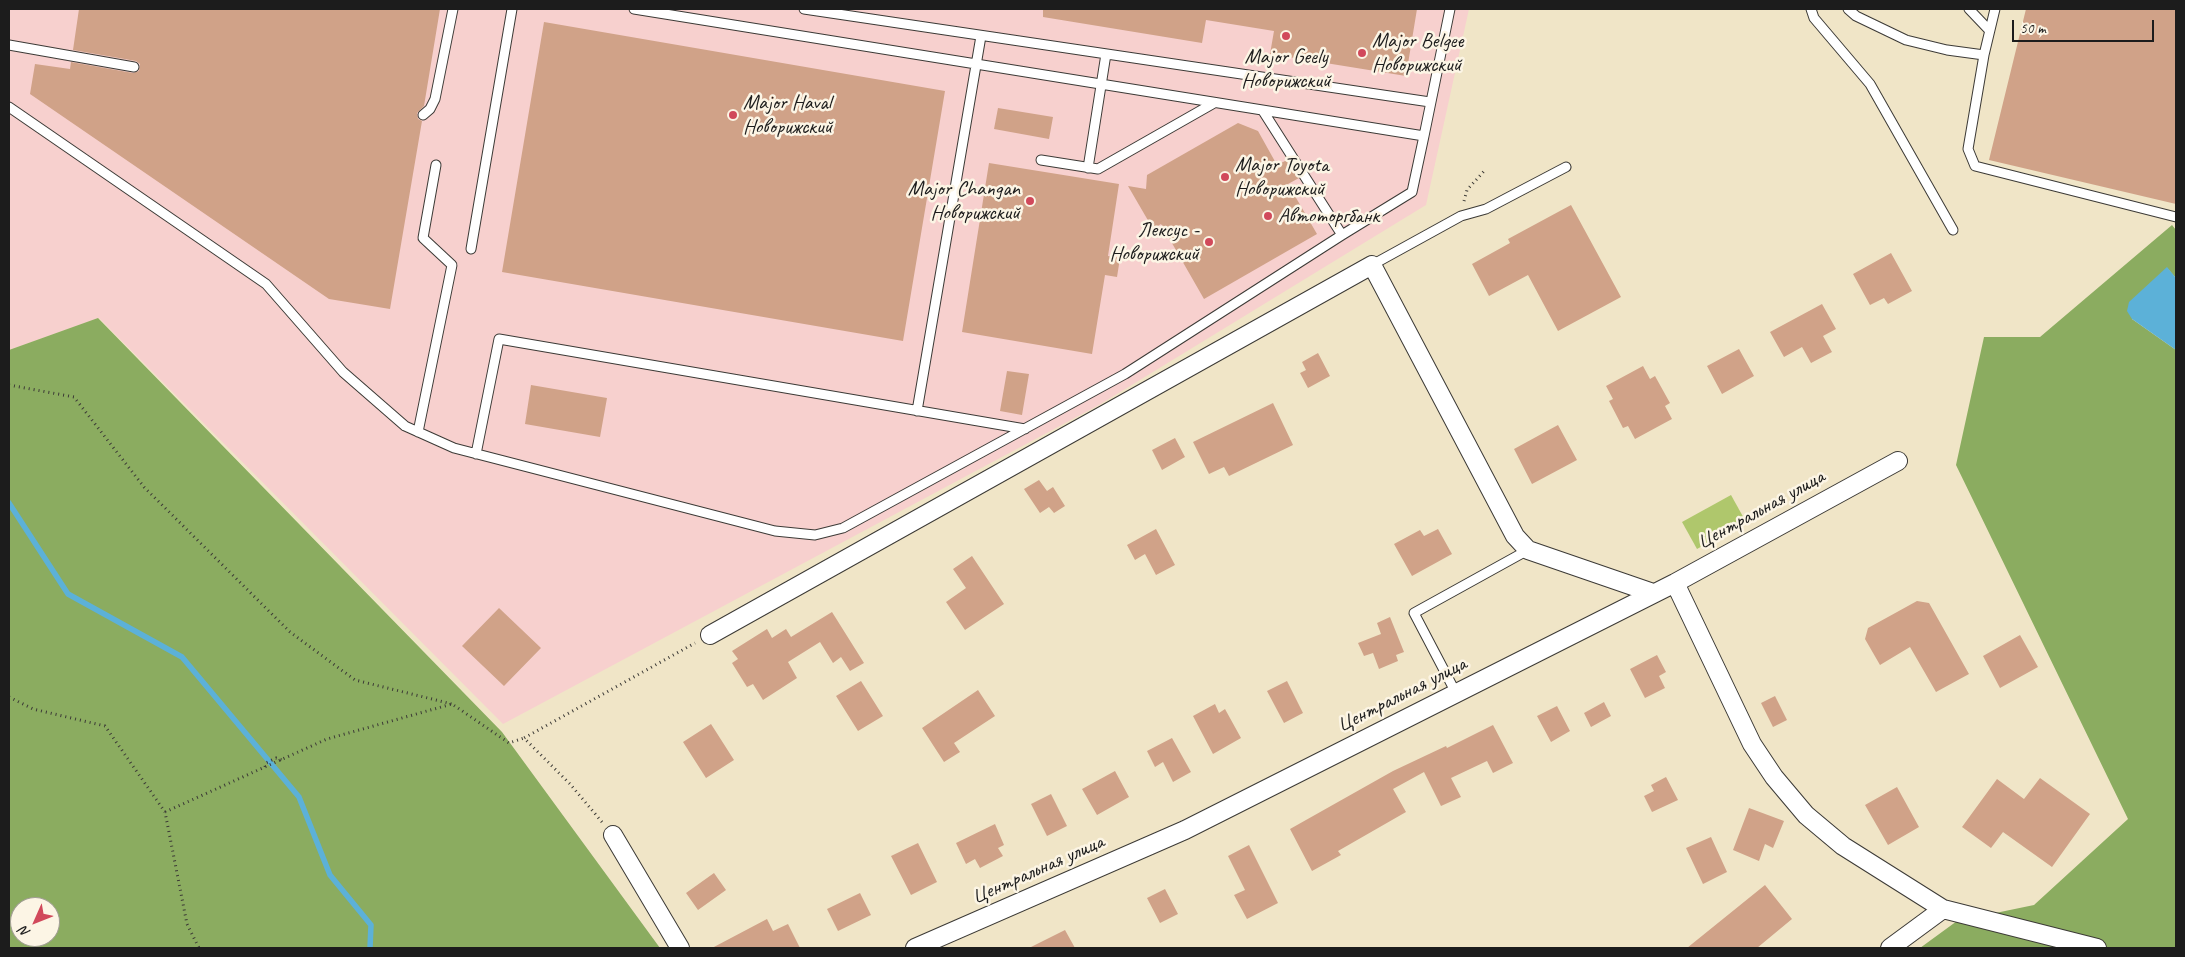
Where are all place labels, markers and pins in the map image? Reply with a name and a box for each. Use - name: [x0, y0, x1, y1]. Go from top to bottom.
- place label: Major Belgee Новорижский: [1372, 28, 1463, 78]
- marker: Major Geely Новорижский: [1280, 30, 1292, 42]
- place label: Major Geely Новорижский: [1241, 44, 1331, 94]
- marker: Major Belgee Новорижский: [1356, 47, 1368, 59]
- place label: Major Haval Новорижский: [743, 90, 833, 140]
- marker: Major Haval Новорижский: [727, 109, 739, 121]
- place label: Major Toyota Новорижский: [1235, 152, 1329, 202]
- marker: Major Toyota Новорижский: [1219, 171, 1231, 183]
- place label: Major Changan Новорижский: [908, 176, 1020, 226]
- marker: Major Changan Новорижский: [1024, 195, 1036, 207]
- place label: Автоторгбанк: [1278, 203, 1379, 229]
- marker: Автоторгбанк: [1262, 210, 1274, 222]
- place label: Лексус - Новорижский: [1109, 217, 1199, 267]
- marker: Лексус - Новорижский: [1203, 236, 1215, 248]

